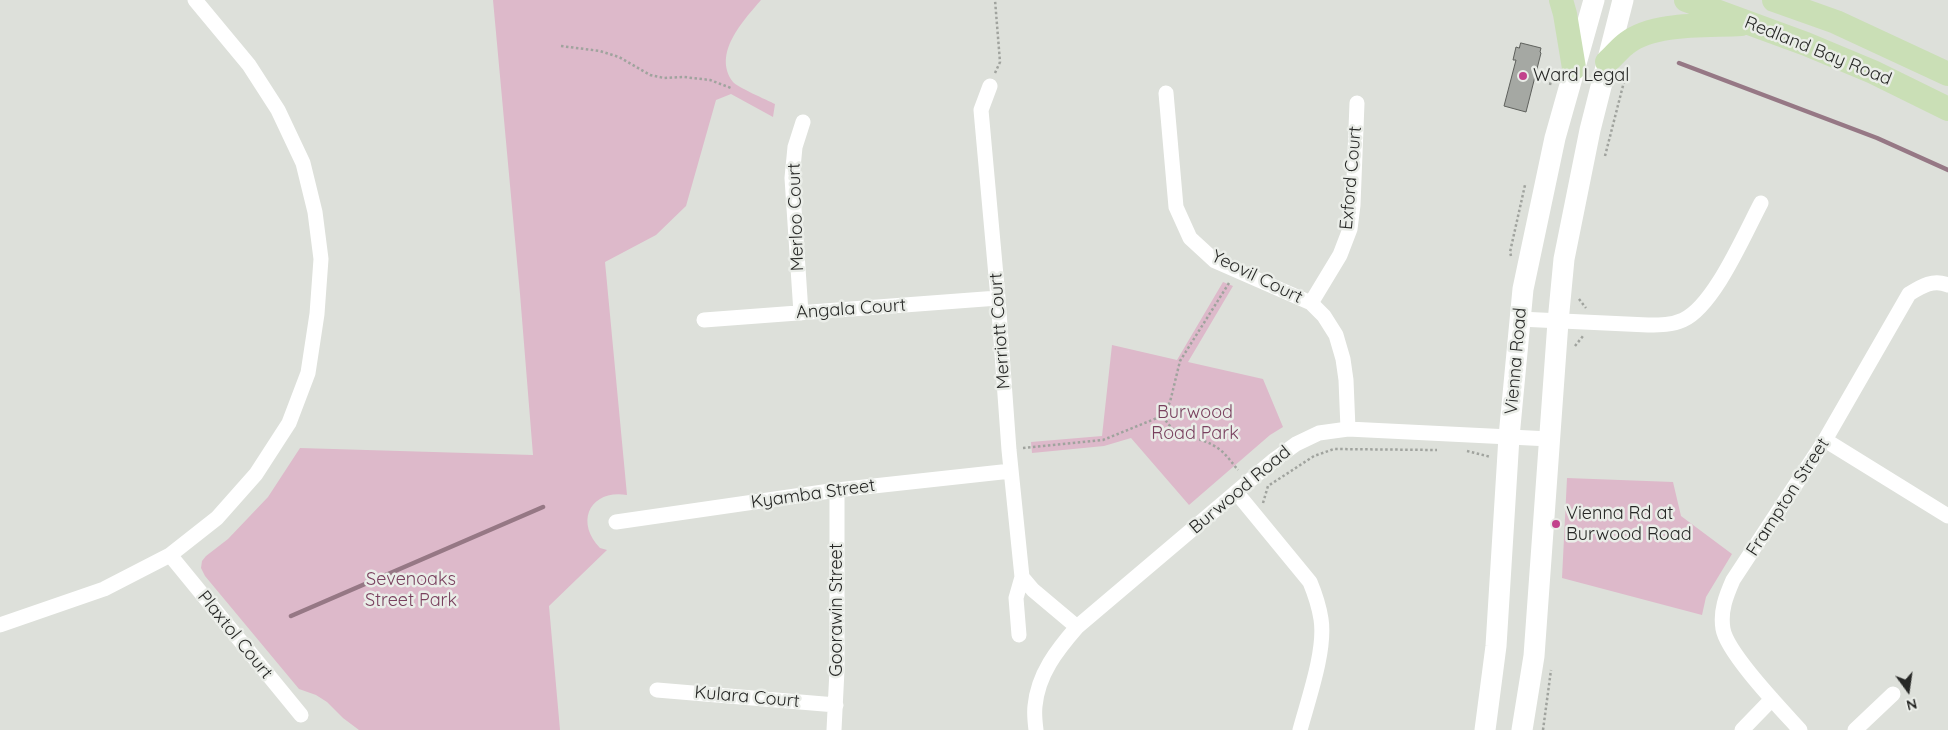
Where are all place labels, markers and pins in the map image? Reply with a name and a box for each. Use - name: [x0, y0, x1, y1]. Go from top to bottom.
- place label: Ward Legal: [1533, 65, 1629, 87]
- marker: Ward Legal: [1517, 70, 1529, 82]
- place label: Vienna Rd at Burwood Road: [1566, 503, 1692, 546]
- marker: Vienna Rd at Burwood Road: [1550, 518, 1562, 530]

